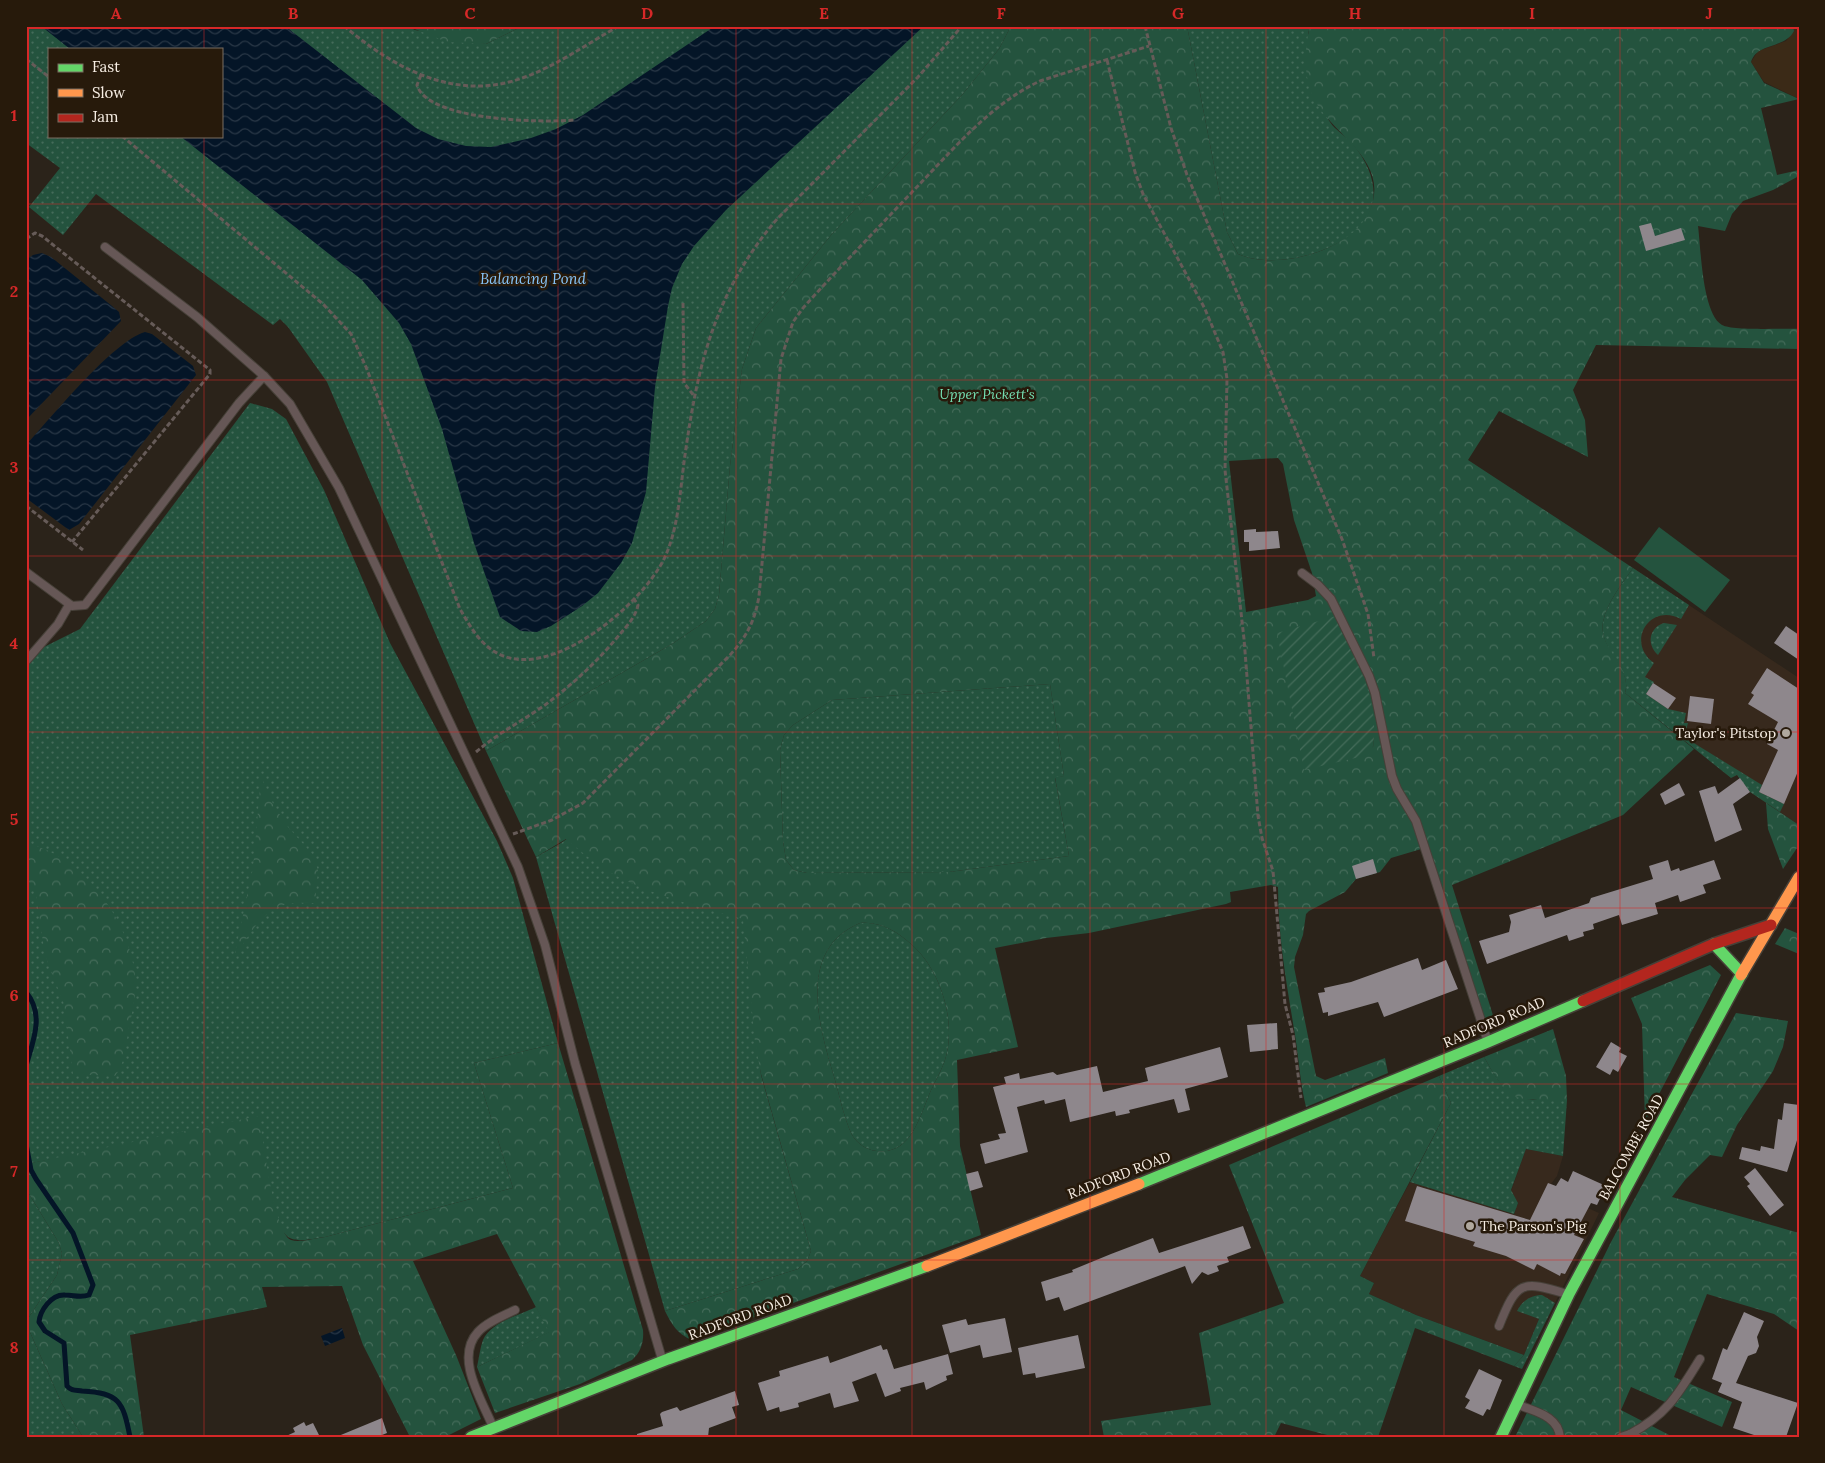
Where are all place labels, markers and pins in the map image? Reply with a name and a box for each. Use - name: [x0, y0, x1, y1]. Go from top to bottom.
- place label: Taylor's Pitstop: [1675, 724, 1776, 742]
- marker: Taylor's Pitstop: [1780, 727, 1792, 739]
- place label: The Parson's Pig: [1480, 1217, 1587, 1235]
- marker: The Parson's Pig: [1464, 1220, 1476, 1232]

